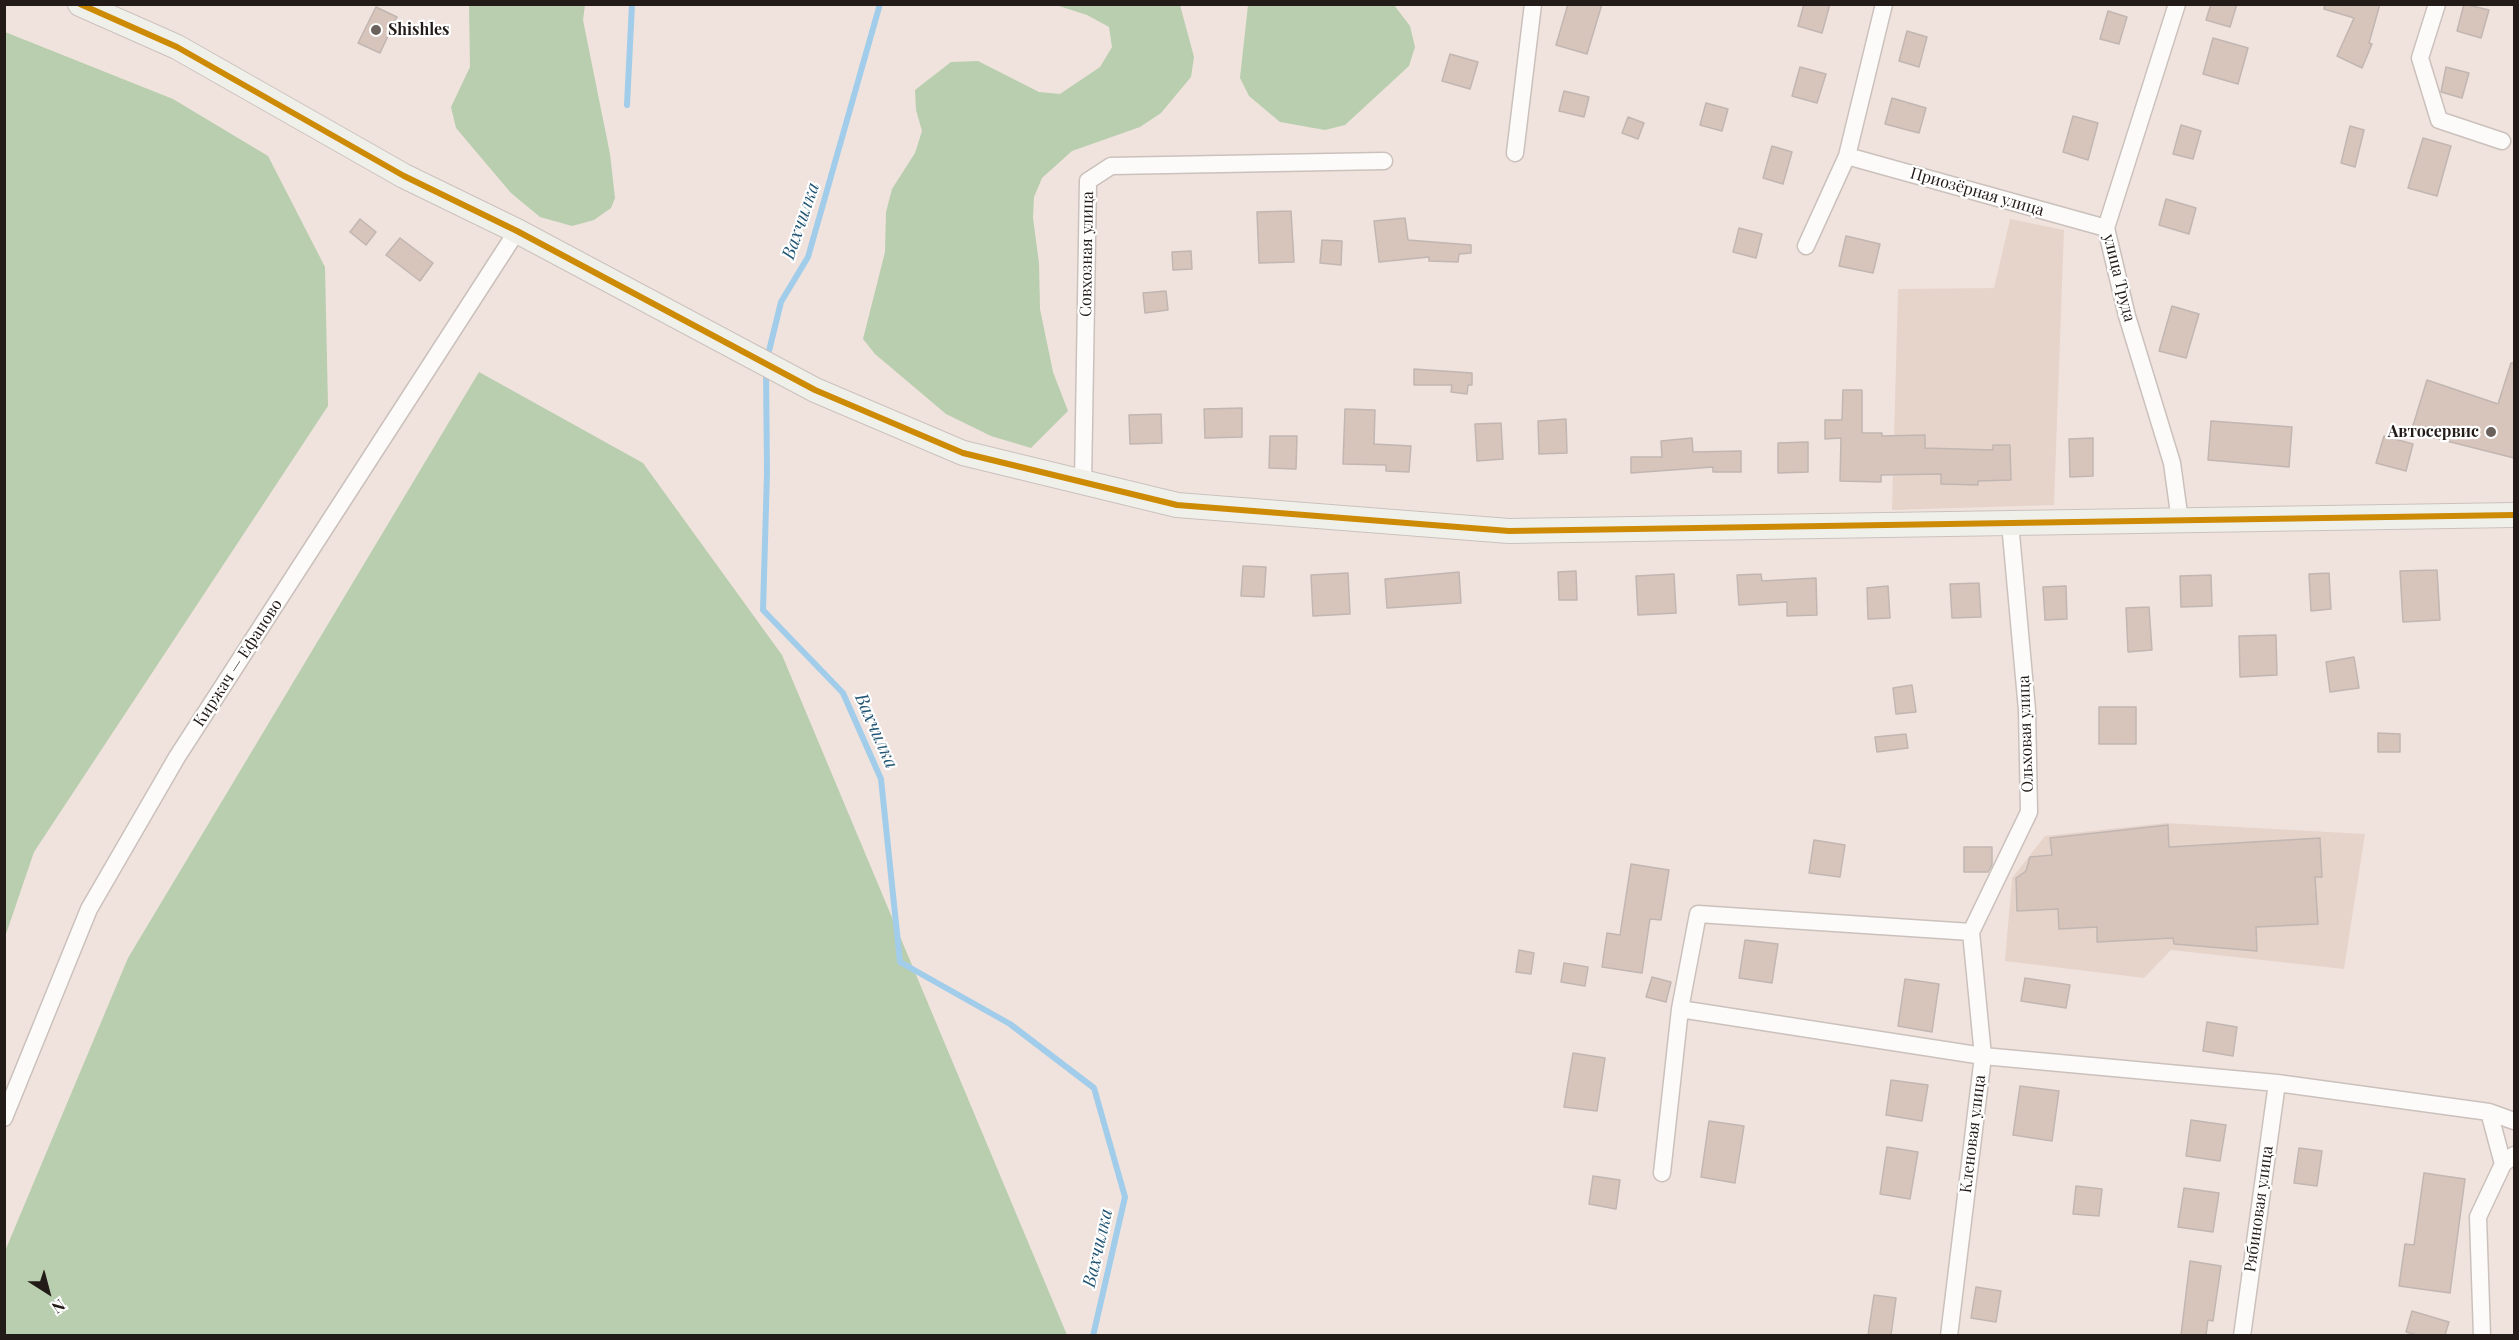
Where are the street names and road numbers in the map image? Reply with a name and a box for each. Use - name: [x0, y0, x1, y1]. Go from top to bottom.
- street label: Приозёрная улица: [1908, 164, 2046, 220]
- street label: Совхозная улица: [1076, 191, 1098, 317]
- street label: улица Труда: [2099, 232, 2139, 324]
- street label: Киржач — Ефаново: [190, 596, 286, 730]
- street label: Ольховая улица: [2014, 675, 2038, 793]
- street label: Кленовая улица: [1956, 1074, 1990, 1194]
- street label: Рябиновая улица: [2241, 1144, 2277, 1274]

